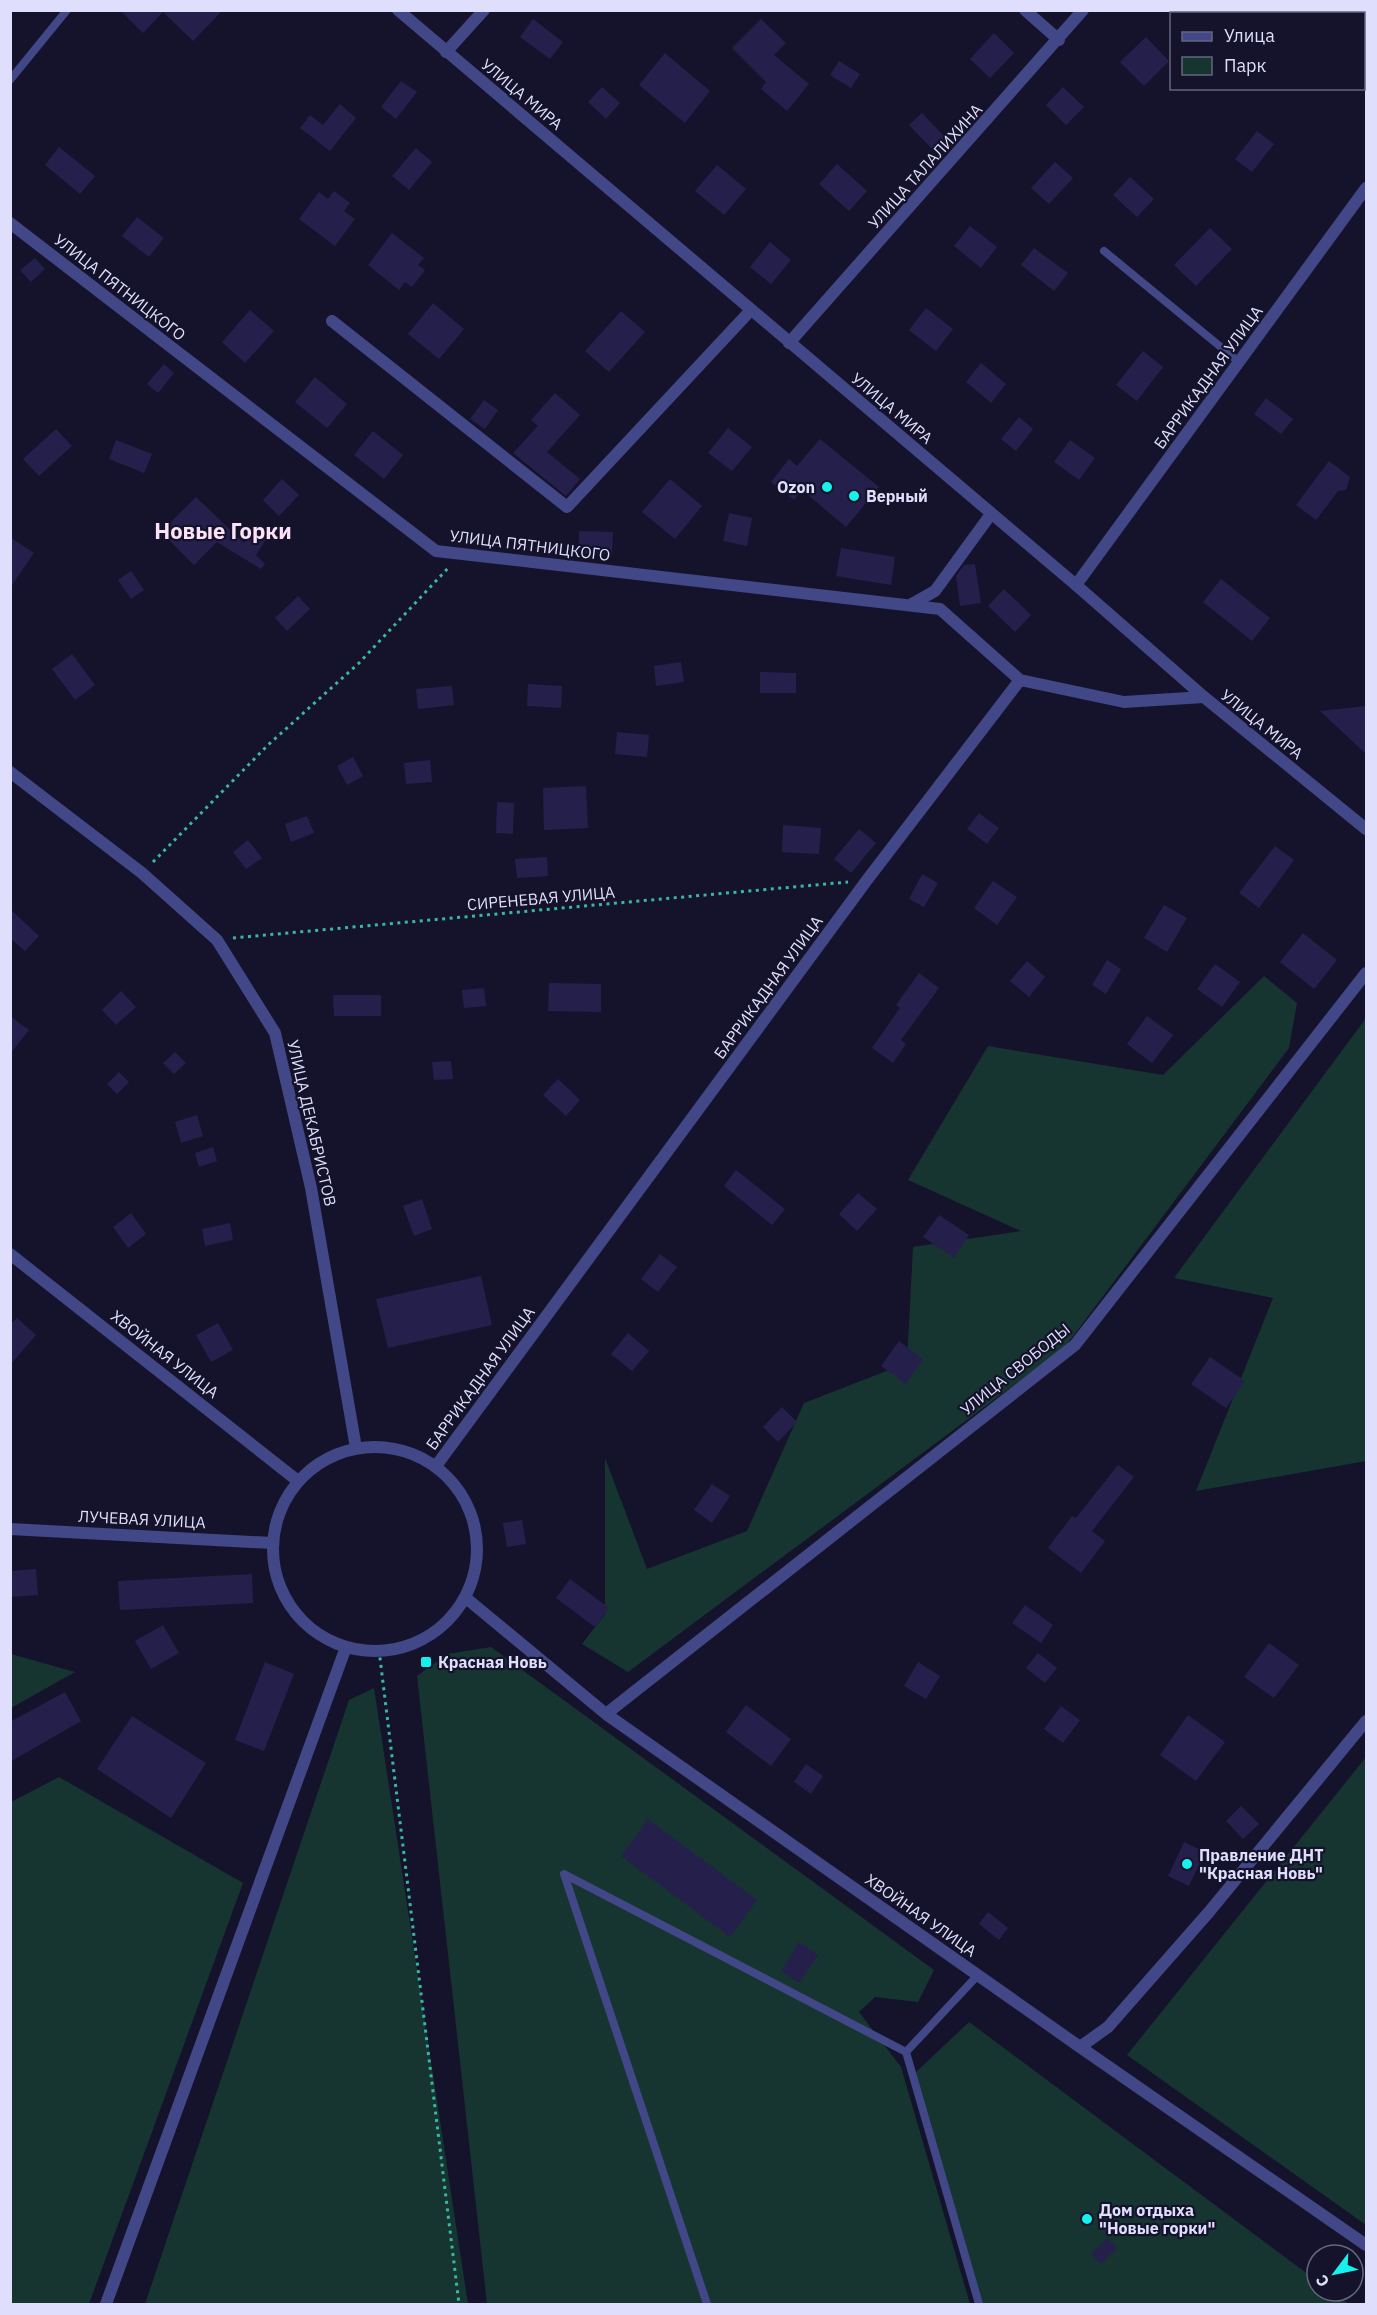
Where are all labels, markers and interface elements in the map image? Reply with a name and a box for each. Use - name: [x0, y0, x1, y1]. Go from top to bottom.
- legend: [1170, 12, 1365, 90]
- text: Улица: [1224, 24, 1275, 47]
- street label: УЛИЦА МИРА: [477, 54, 567, 134]
- text: Парк: [1224, 54, 1267, 77]
- street label: УЛИЦА ТАЛАЛИХИНА: [864, 99, 986, 233]
- street label: УЛИЦА ПЯТНИЦКОГО: [50, 229, 190, 345]
- street label: БАРРИКАДНАЯ УЛИЦА: [1149, 301, 1267, 453]
- street label: УЛИЦА МИРА: [847, 368, 937, 448]
- place label: Ozon: [777, 477, 815, 497]
- marker: Ozon: [820, 480, 834, 494]
- place label: Верный: [866, 486, 928, 506]
- marker: Верный: [847, 489, 861, 503]
- district label: Новые Горки: [154, 516, 292, 545]
- street label: УЛИЦА ПЯТНИЦКОГО: [449, 525, 611, 565]
- street label: УЛИЦА МИРА: [1217, 685, 1307, 763]
- street label: СИРЕНЕВАЯ УЛИЦА: [466, 882, 616, 914]
- street label: БАРРИКАДНАЯ УЛИЦА: [709, 911, 827, 1063]
- street label: УЛИЦА ДЕКАБРИСТОВ: [283, 1038, 341, 1208]
- street label: БАРРИКАДНАЯ УЛИЦА: [421, 1302, 539, 1454]
- street label: ХВОЙНАЯ УЛИЦА: [107, 1306, 223, 1402]
- street label: УЛИЦА СВОБОДЫ: [956, 1319, 1074, 1419]
- street label: ЛУЧЕВАЯ УЛИЦА: [78, 1506, 206, 1532]
- place label: Красная Новь: [438, 1652, 547, 1672]
- marker: Красная Новь: [419, 1655, 433, 1669]
- place label: Правление ДНТ "Красная Новь": [1199, 1845, 1323, 1883]
- marker: Правление ДНТ "Красная Новь": [1180, 1857, 1194, 1871]
- street label: ХВОЙНАЯ УЛИЦА: [861, 1869, 981, 1961]
- place label: Дом отдыха "Новые горки": [1099, 2200, 1215, 2238]
- marker: Дом отдыха "Новые горки": [1080, 2212, 1094, 2226]
- north arrow: [1305, 2243, 1365, 2303]
- text: С: [1311, 2271, 1334, 2291]

